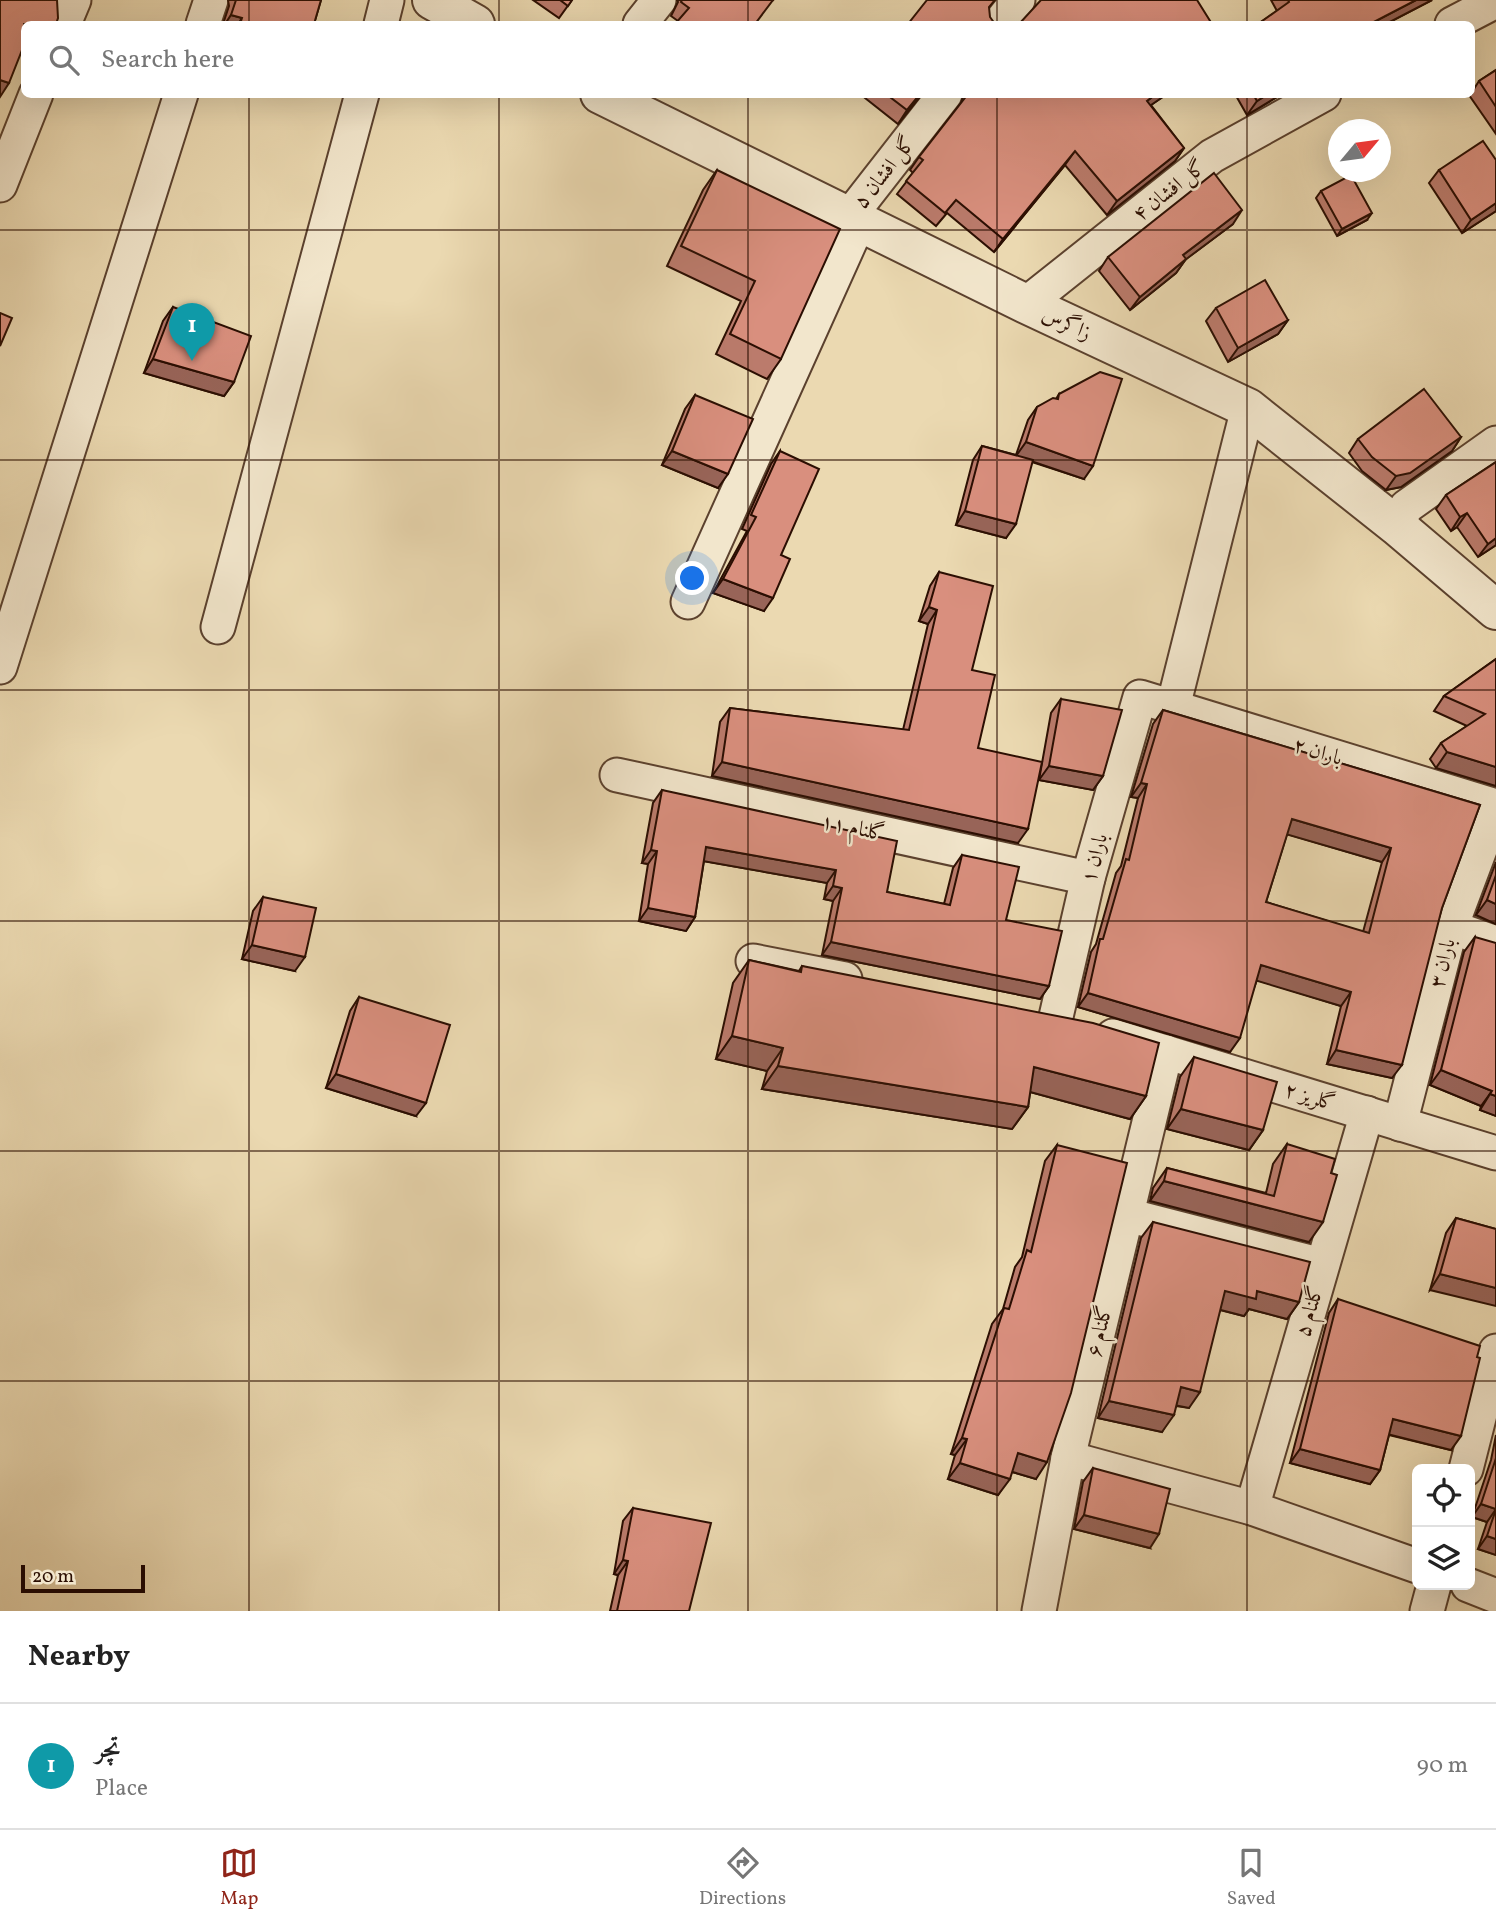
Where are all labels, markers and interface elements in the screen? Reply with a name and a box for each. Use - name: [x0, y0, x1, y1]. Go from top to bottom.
- search box: [21, 21, 1475, 98]
- icon: search: [45, 41, 83, 79]
- text: Search here: [101, 42, 234, 78]
- north arrow: [1328, 119, 1391, 182]
- street label: گل افشان ۵: [848, 130, 923, 215]
- street label: گل افشان ۴: [1127, 154, 1212, 229]
- street label: زاگرس: [1037, 299, 1096, 348]
- pin: 1: [169, 303, 215, 361]
- your location: [675, 561, 709, 595]
- street label: باران ۲: [1289, 731, 1346, 774]
- street label: گلنام ۱۱: [818, 808, 887, 851]
- street label: باران ۱: [1075, 830, 1116, 886]
- street label: باران ۳: [1423, 935, 1464, 991]
- street label: گلریز ۲: [1281, 1076, 1339, 1119]
- street label: گلنام ۵: [1289, 1282, 1334, 1341]
- street label: گلنام ۶: [1080, 1303, 1122, 1361]
- map controls: [1412, 1464, 1475, 1590]
- button: locate: [1412, 1464, 1475, 1527]
- button: layers: [1412, 1527, 1475, 1590]
- scale bar: [21, 1562, 145, 1594]
- text: 20 m: [32, 1564, 74, 1590]
- text: Nearby: [28, 1636, 130, 1678]
- text: تچر: [95, 1732, 121, 1768]
- text: 1: [46, 1750, 56, 1782]
- text: 90 m: [1417, 1750, 1468, 1782]
- text: Place: [95, 1773, 148, 1805]
- tab: Map: [220, 1844, 258, 1912]
- tab: Directions: [699, 1844, 786, 1912]
- tab: Saved: [1227, 1844, 1276, 1912]

